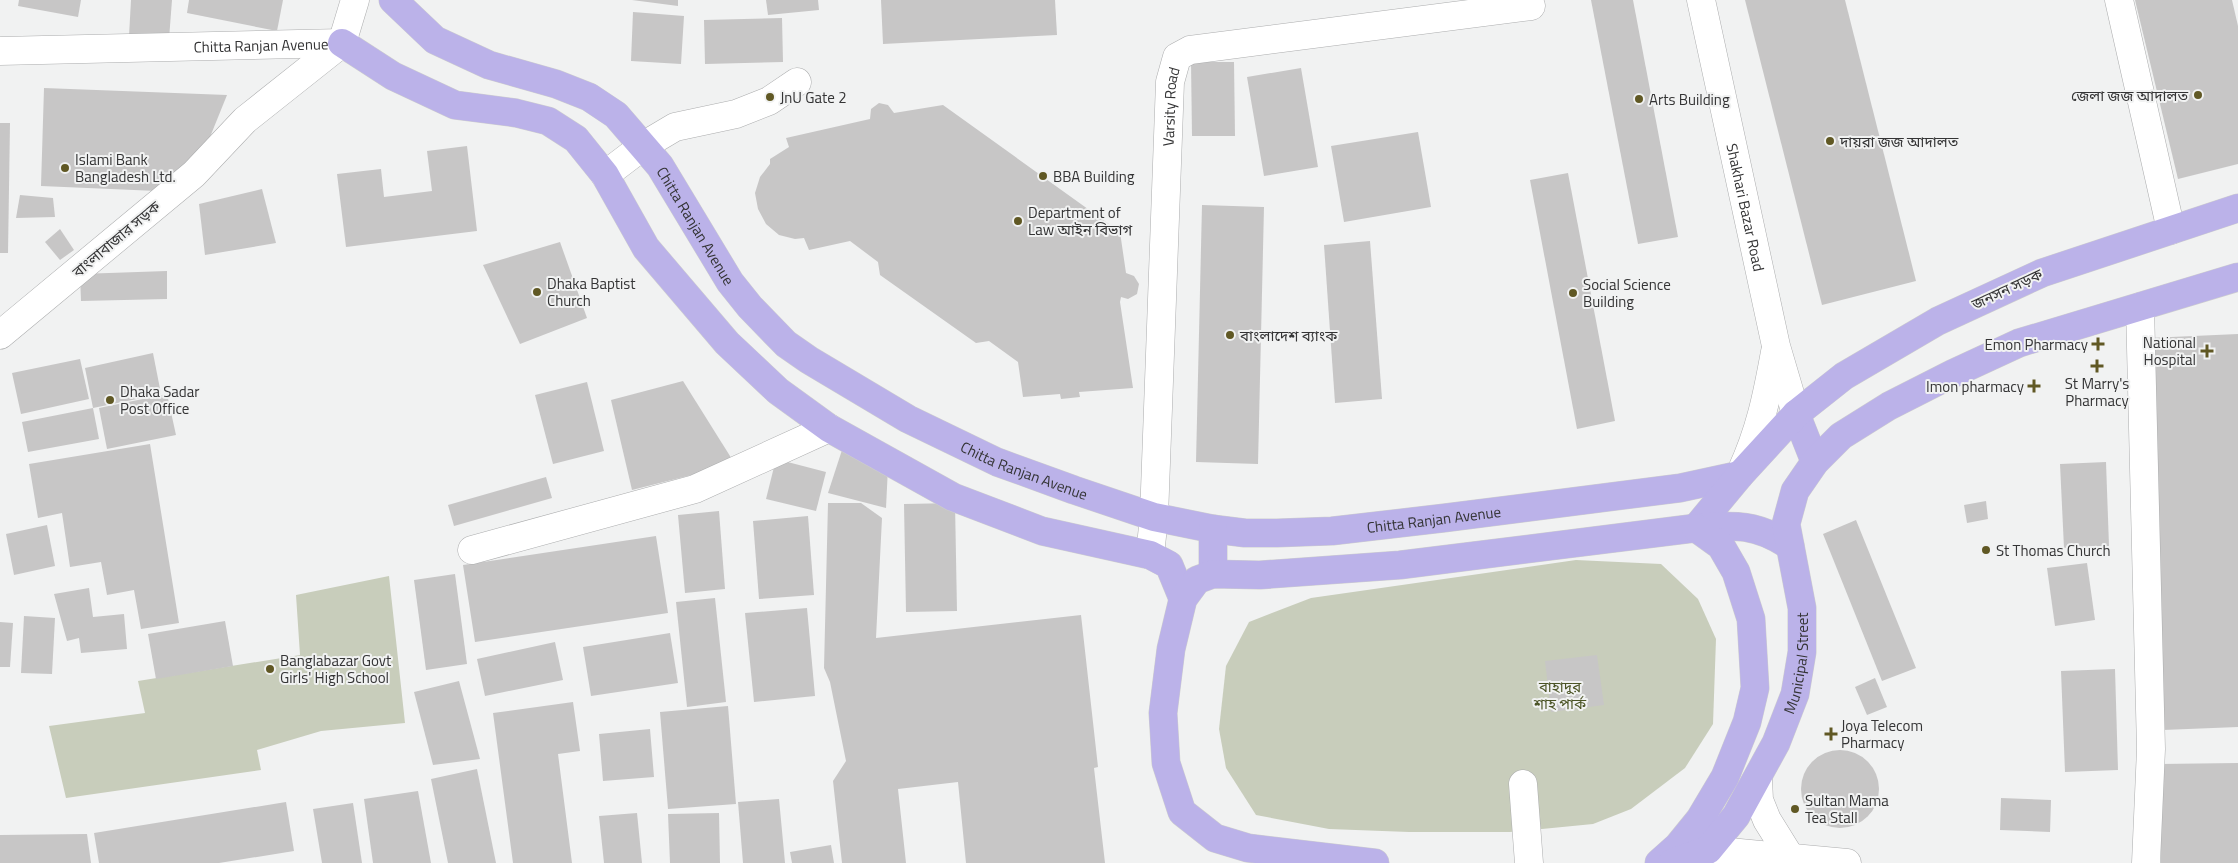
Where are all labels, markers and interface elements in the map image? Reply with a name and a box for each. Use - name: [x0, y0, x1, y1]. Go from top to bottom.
- street label: Chitta Ranjan Avenue: [193, 32, 329, 58]
- street label: Varsity Road: [1156, 64, 1185, 147]
- place label: জেলা জজ আদালত: [2071, 84, 2188, 107]
- place label: JnU Gate 2: [780, 86, 847, 109]
- place label: Arts Building: [1649, 88, 1730, 111]
- marker: জেলা জজ আদালত: [2192, 89, 2204, 101]
- marker: JnU Gate 2: [764, 91, 776, 103]
- marker: Arts Building: [1633, 93, 1645, 105]
- place label: দায়রা জজ আদালত: [1839, 130, 1959, 153]
- marker: দায়রা জজ আদালত: [1824, 135, 1836, 147]
- street label: Shakhari Bazar Road: [1721, 141, 1771, 273]
- place label: Islami Bank Bangladesh Ltd.: [75, 148, 176, 188]
- marker: Islami Bank Bangladesh Ltd.: [59, 162, 71, 174]
- street label: Chitta Ranjan Avenue: [651, 162, 741, 289]
- place label: BBA Building: [1053, 165, 1135, 188]
- marker: BBA Building: [1037, 170, 1049, 182]
- street label: বাংলাবাজার সড়ক: [66, 195, 166, 283]
- place label: Department of Law আইন বিভাগ: [1028, 201, 1133, 241]
- marker: Department of Law আইন বিভাগ: [1012, 215, 1024, 227]
- street label: জনসন সড়ক: [1967, 262, 2047, 316]
- place label: Dhaka Baptist Church: [547, 272, 636, 312]
- place label: Social Science Building: [1583, 273, 1671, 313]
- marker: Dhaka Baptist Church: [531, 286, 543, 298]
- marker: Social Science Building: [1567, 287, 1579, 299]
- place label: বাংলাদেশ ব্যাংক: [1239, 324, 1338, 347]
- marker: বাংলাদেশ ব্যাংক: [1224, 329, 1236, 341]
- place label: National Hospital: [2143, 331, 2196, 371]
- place label: Emon Pharmacy: [1984, 333, 2088, 356]
- marker: Emon Pharmacy: [2092, 338, 2104, 350]
- marker: National Hospital: [2200, 344, 2214, 358]
- marker: St Marry's Pharmacy: [2091, 360, 2103, 372]
- place label: St Marry's Pharmacy: [2065, 372, 2129, 412]
- place label: Imon pharmacy: [1926, 375, 2024, 398]
- place label: Dhaka Sadar Post Office: [120, 380, 200, 420]
- marker: Imon pharmacy: [2028, 380, 2040, 392]
- marker: Dhaka Sadar Post Office: [104, 394, 116, 406]
- street label: Chitta Ranjan Avenue: [957, 435, 1091, 505]
- street label: Chitta Ranjan Avenue: [1365, 499, 1502, 538]
- place label: St Thomas Church: [1996, 539, 2111, 562]
- marker: St Thomas Church: [1980, 544, 1992, 556]
- street label: Municipal Street: [1777, 612, 1814, 717]
- place label: Banglabazar Govt Girls' High School: [280, 649, 392, 689]
- marker: Banglabazar Govt Girls' High School: [264, 663, 276, 675]
- park label: বাহাদুর শাহ পার্ক: [1533, 675, 1587, 715]
- place label: Joya Telecom Pharmacy: [1841, 714, 1923, 754]
- marker: Joya Telecom Pharmacy: [1825, 728, 1837, 740]
- place label: Sultan Mama Tea Stall: [1805, 789, 1889, 829]
- marker: Sultan Mama Tea Stall: [1789, 803, 1801, 815]

